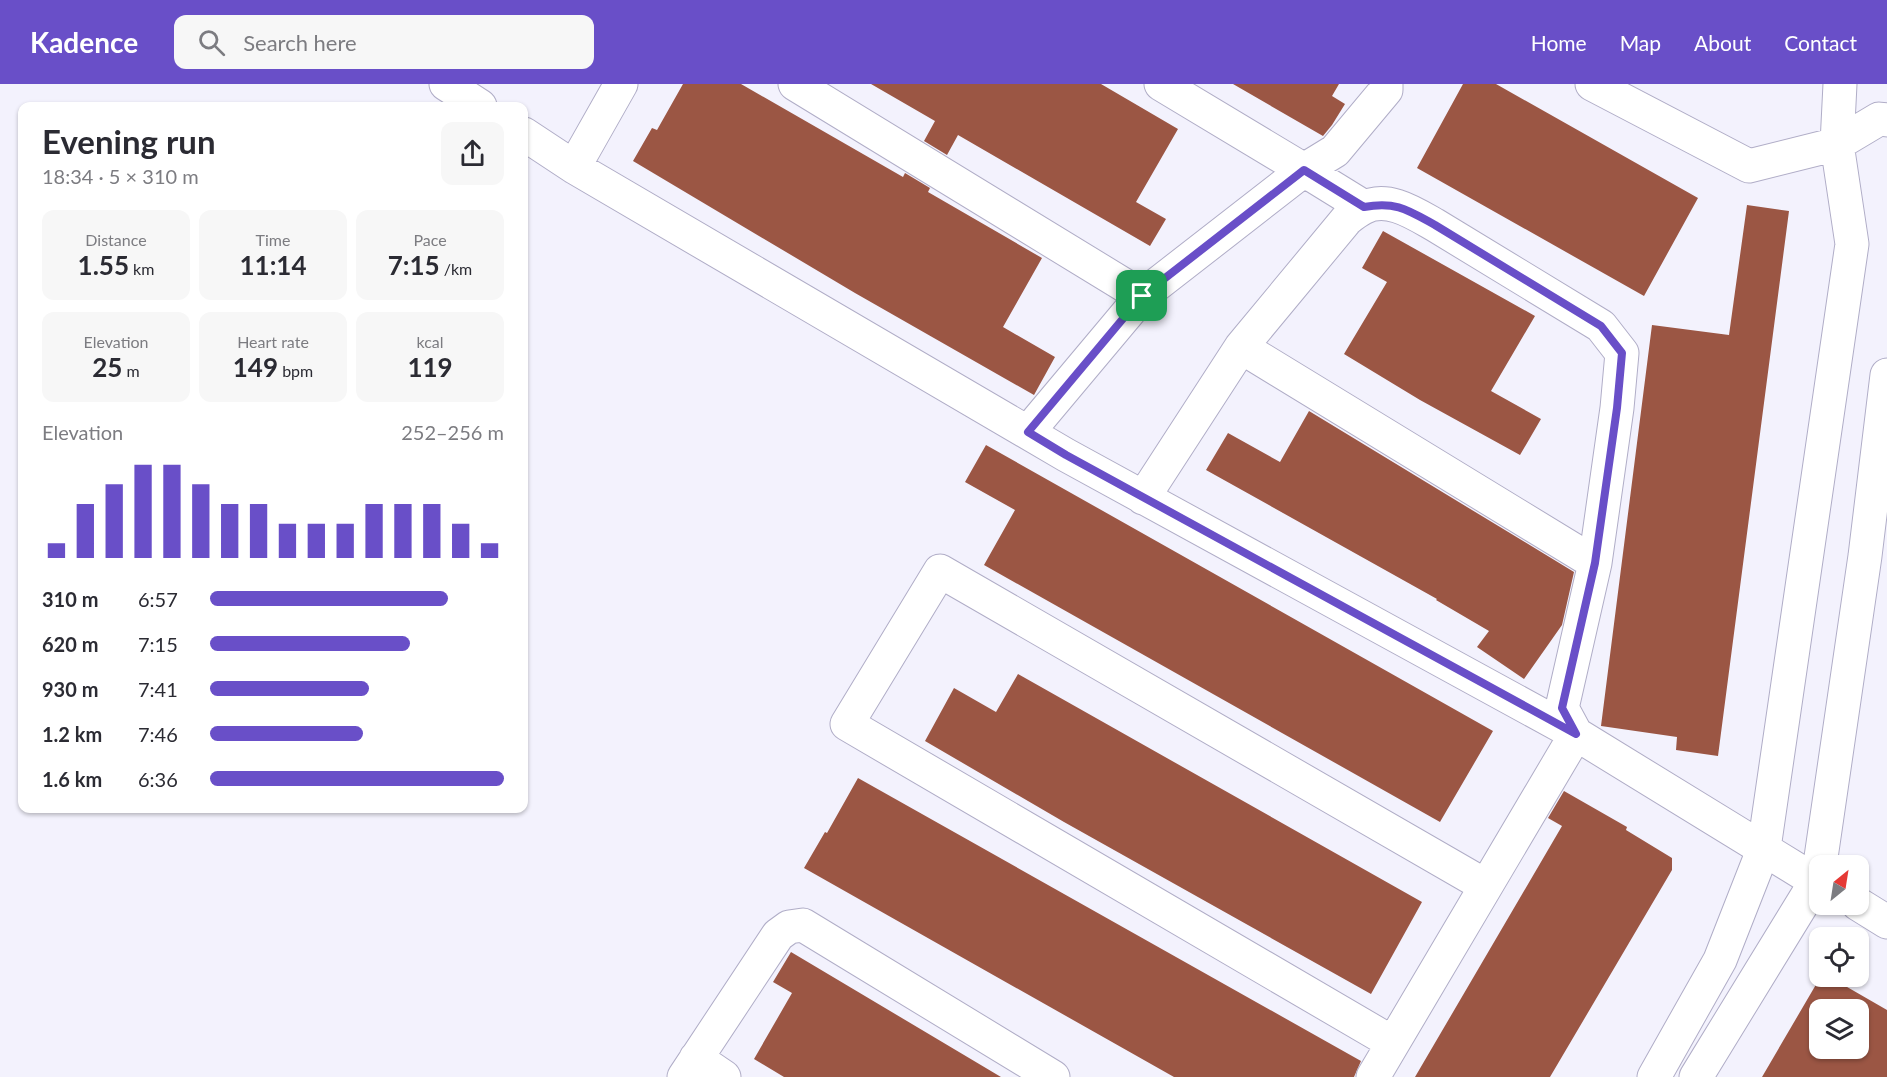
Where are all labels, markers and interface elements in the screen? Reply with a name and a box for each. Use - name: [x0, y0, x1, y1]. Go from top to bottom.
- search box: [174, 15, 594, 69]
- text: Kadence: [30, 25, 138, 59]
- icon: search: [195, 26, 228, 59]
- text: Search here: [243, 29, 357, 56]
- text: Home: [1531, 30, 1587, 55]
- text: Map: [1620, 30, 1661, 55]
- text: About: [1694, 30, 1751, 55]
- text: Contact: [1784, 30, 1857, 55]
- text: Evening run: [42, 121, 216, 161]
- button: share: [441, 122, 504, 185]
- text: 18:34 · 5 × 310 m: [42, 164, 199, 188]
- text: Distance: [85, 230, 147, 249]
- text: Time: [256, 230, 290, 249]
- text: Pace: [413, 230, 447, 249]
- text: 1.55: [78, 249, 129, 281]
- text: 11:14: [239, 249, 307, 281]
- text: 7:15: [388, 249, 440, 281]
- text: km: [129, 259, 154, 278]
- text: /km: [440, 259, 472, 278]
- pin: [1116, 270, 1167, 321]
- icon: arrive: [1125, 279, 1158, 312]
- text: Elevation: [84, 332, 149, 351]
- text: Heart rate: [237, 332, 309, 351]
- text: kcal: [416, 332, 444, 351]
- text: 25: [92, 351, 122, 383]
- text: 149: [233, 351, 278, 383]
- text: 119: [407, 351, 453, 383]
- text: m: [122, 361, 140, 380]
- text: bpm: [278, 361, 313, 380]
- text: Elevation: [42, 420, 123, 444]
- text: 252–256 m: [401, 420, 504, 444]
- text: 310 m: [42, 587, 98, 611]
- text: 6:57: [138, 587, 178, 611]
- text: 620 m: [42, 632, 98, 656]
- text: 7:15: [138, 632, 178, 656]
- text: 930 m: [42, 677, 98, 701]
- text: 7:41: [138, 677, 178, 701]
- text: 1.2 km: [42, 722, 102, 746]
- text: 7:46: [138, 722, 178, 746]
- text: 1.6 km: [42, 767, 102, 791]
- text: 6:36: [138, 767, 178, 791]
- north arrow: [1809, 855, 1869, 915]
- map controls: [1809, 855, 1869, 1059]
- button: locate: [1809, 927, 1869, 987]
- button: layers: [1809, 999, 1869, 1059]

